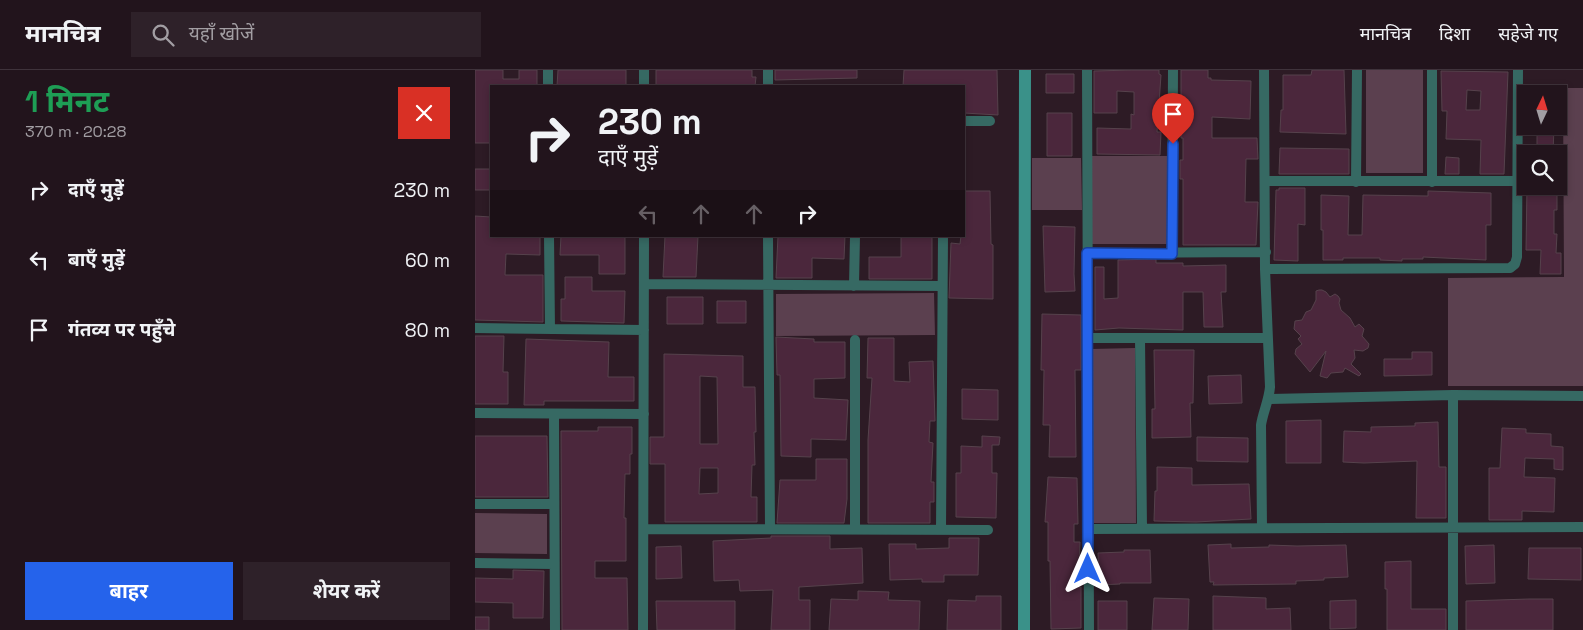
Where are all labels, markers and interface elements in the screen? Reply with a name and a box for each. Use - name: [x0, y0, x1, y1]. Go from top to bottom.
- search box: [131, 12, 481, 57]
- text: मानचित्र: [25, 18, 101, 49]
- icon: search: [149, 21, 177, 49]
- text: यहाँ खोजें: [189, 21, 254, 46]
- text: मानचित्र: [1360, 22, 1411, 45]
- text: दिशा: [1439, 22, 1470, 45]
- text: सहेजे गए: [1498, 22, 1558, 45]
- text: 1 मिनट: [25, 82, 109, 121]
- north arrow: [1517, 85, 1567, 135]
- map controls: [1517, 85, 1567, 195]
- button: close: [398, 87, 450, 139]
- pin: [1152, 93, 1194, 144]
- text: 230 m: [598, 100, 702, 144]
- icon: arrive: [1159, 100, 1187, 128]
- icon: right: [515, 105, 580, 170]
- text: 370 m · 20:28: [25, 121, 126, 142]
- text: दाएँ मुड़ें: [598, 143, 658, 171]
- button: search: [1517, 145, 1567, 195]
- icon: right: [25, 176, 53, 204]
- text: दाएँ मुड़ें: [68, 177, 124, 202]
- text: 230 m: [394, 178, 450, 203]
- icon: left: [634, 200, 662, 228]
- icon: ahead: [687, 200, 715, 228]
- icon: ahead: [740, 200, 768, 228]
- icon: right: [793, 200, 821, 228]
- icon: left: [25, 246, 53, 274]
- text: बाएँ मुड़ें: [68, 247, 125, 272]
- text: 60 m: [405, 248, 450, 273]
- icon: arrive: [25, 316, 53, 344]
- text: गंतव्य पर पहुँचे: [68, 317, 175, 342]
- text: 80 m: [405, 318, 450, 343]
- position arrow: [1061, 542, 1113, 594]
- button: बाहर: [25, 562, 233, 620]
- button: शेयर करें: [243, 562, 450, 620]

